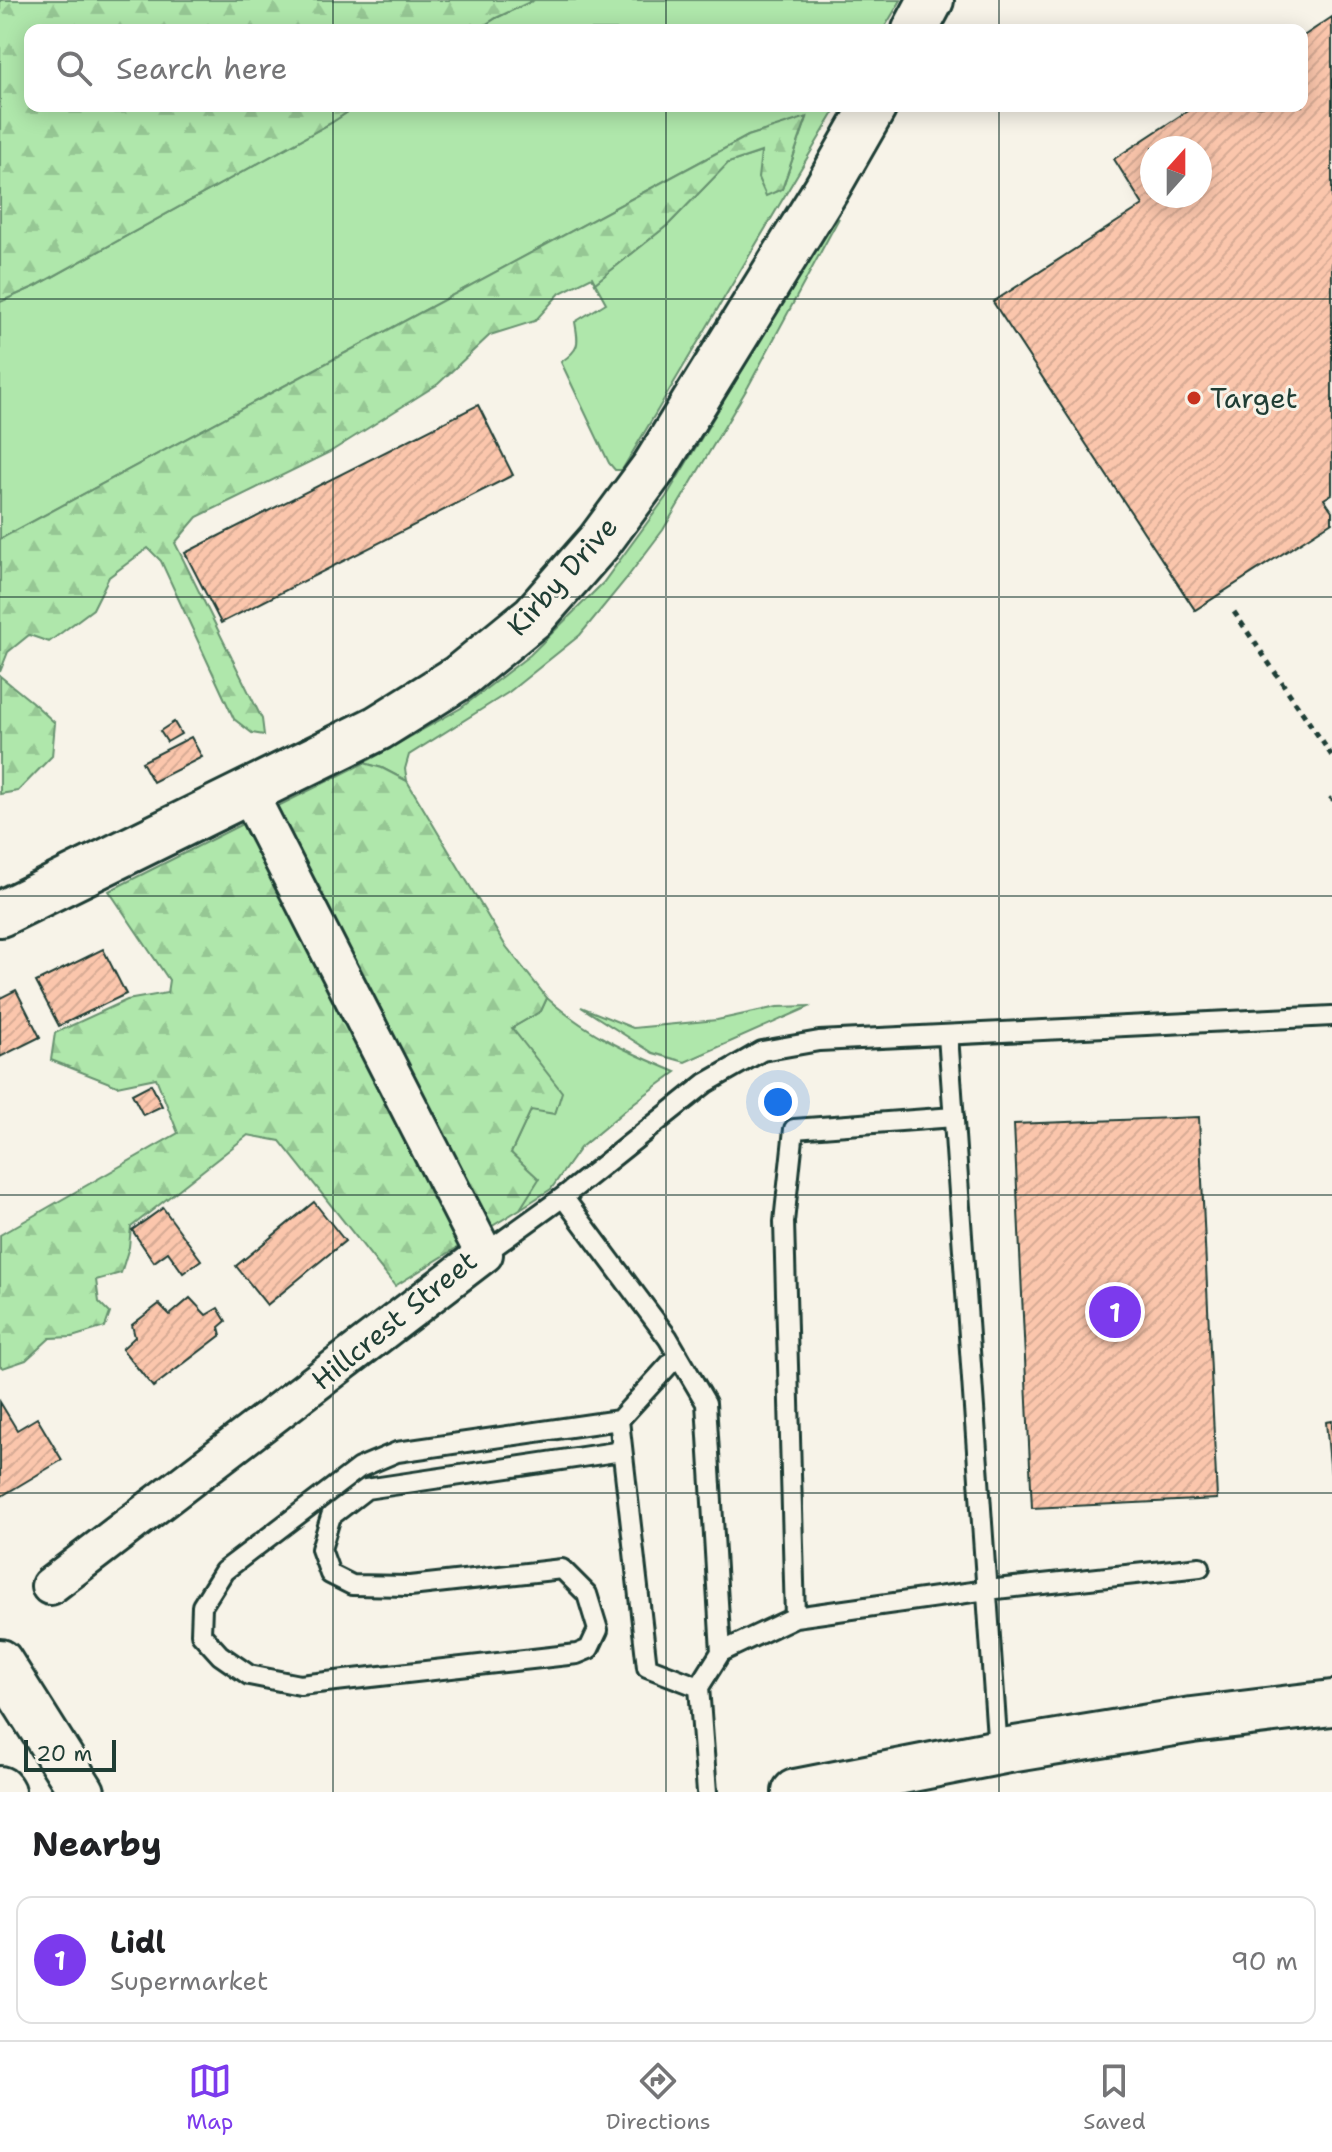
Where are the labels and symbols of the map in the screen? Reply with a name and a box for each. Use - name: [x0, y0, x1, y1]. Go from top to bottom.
- north arrow: [1140, 136, 1212, 208]
- place label: Target: [1210, 379, 1298, 417]
- marker: Target: [1185, 389, 1203, 407]
- street label: Kirby Drive: [498, 508, 626, 644]
- your location: [758, 1082, 798, 1122]
- street label: Hillcrest Street: [303, 1242, 485, 1398]
- pin: 1: [1089, 1282, 1141, 1342]
- scale bar: [24, 1736, 116, 1772]

